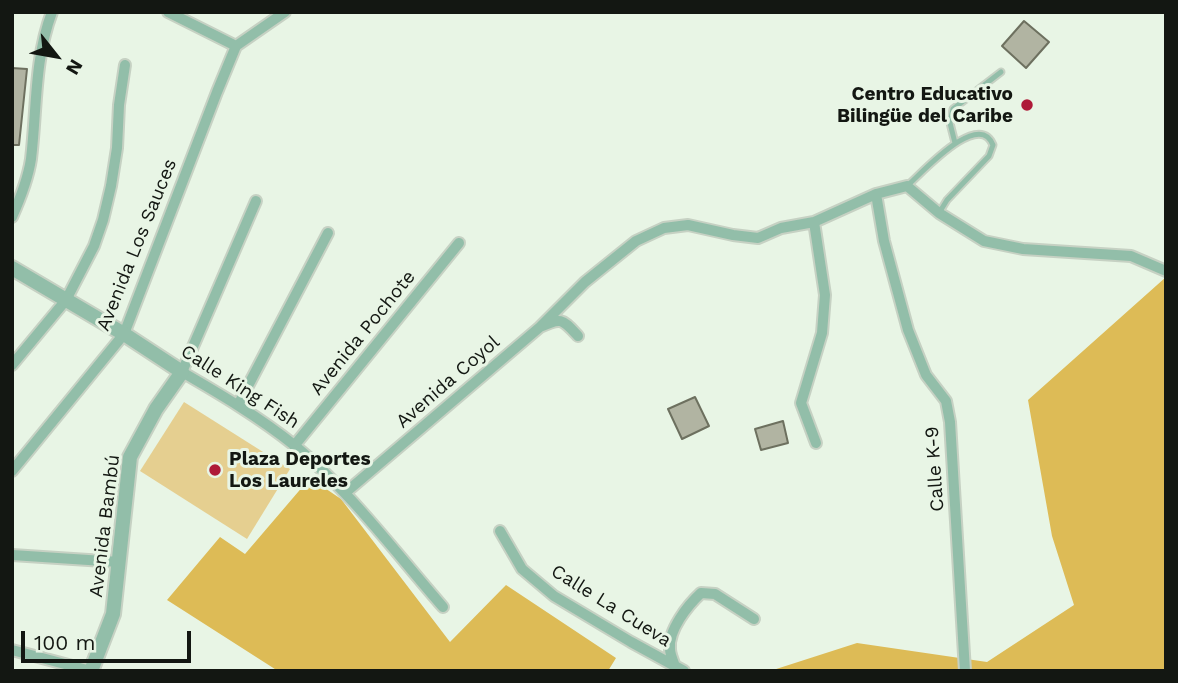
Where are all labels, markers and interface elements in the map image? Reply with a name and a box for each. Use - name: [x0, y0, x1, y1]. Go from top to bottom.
- north arrow: [21, 21, 91, 91]
- text: N: [61, 55, 88, 79]
- place label: Centro Educativo Bilingüe del Caribe: [837, 83, 1013, 127]
- marker: Centro Educativo Bilingüe del Caribe: [1019, 97, 1035, 113]
- street label: Avenida Los Sauces: [92, 156, 182, 334]
- street label: Avenida Pochote: [306, 266, 420, 400]
- street label: Avenida Coyol: [392, 331, 504, 433]
- street label: Calle King Fish: [176, 340, 304, 434]
- street label: Calle K-9: [921, 426, 949, 512]
- place label: Plaza Deportes Los Laureles: [229, 448, 371, 492]
- street label: Avenida Bambú: [85, 453, 125, 599]
- marker: Plaza Deportes Los Laureles: [207, 462, 223, 478]
- street label: Calle La Cueva: [547, 560, 675, 652]
- scale bar: [24, 616, 194, 660]
- text: 100 m: [34, 630, 96, 655]

